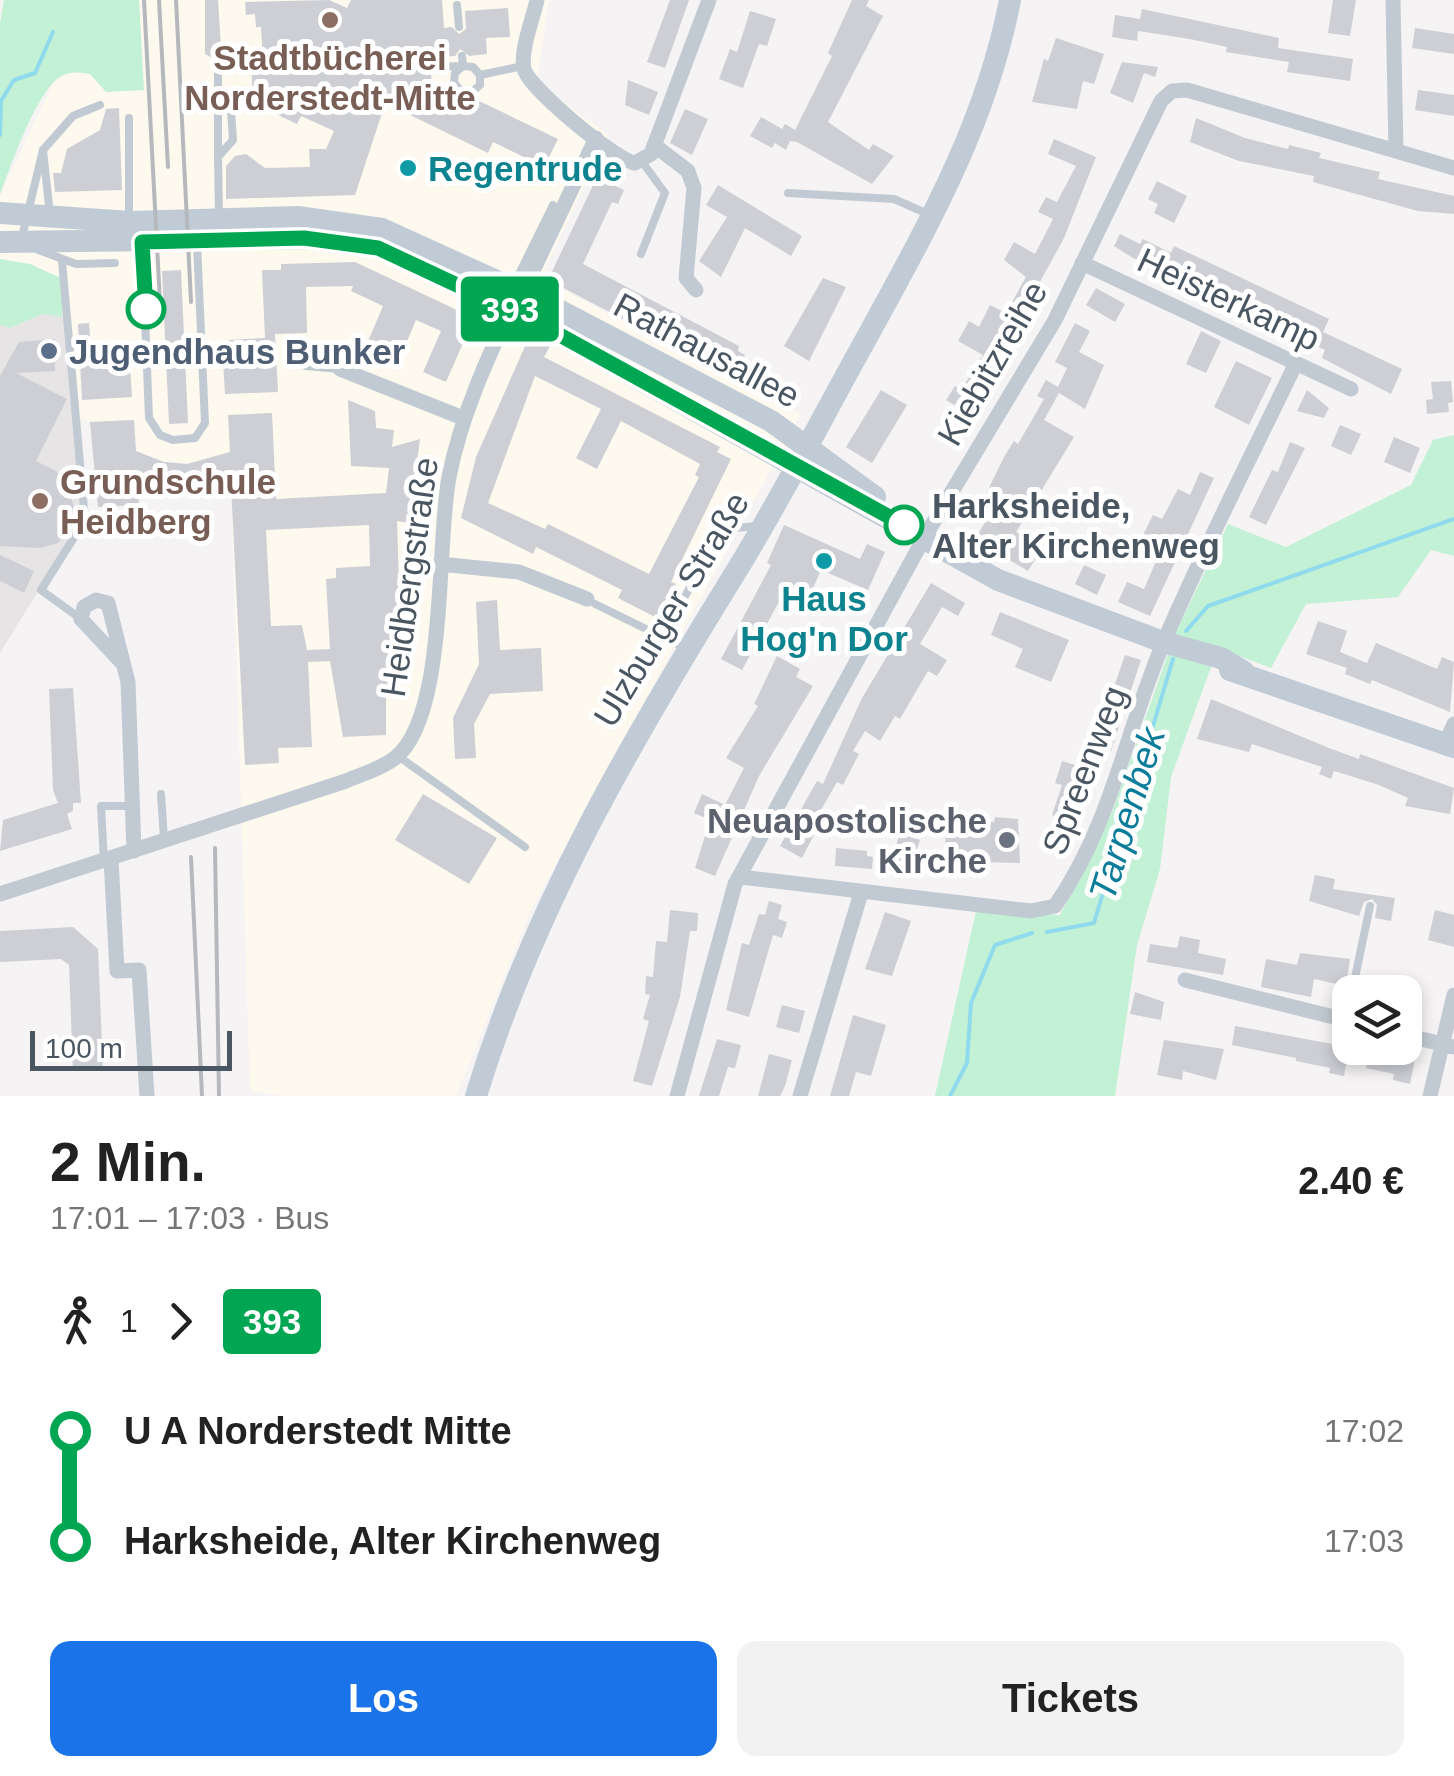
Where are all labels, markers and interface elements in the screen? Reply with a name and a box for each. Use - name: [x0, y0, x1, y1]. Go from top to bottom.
- marker: Stadtbücherei Norderstedt-Mitte: [319, 9, 341, 31]
- place label: Stadtbücherei Norderstedt-Mitte: [184, 38, 476, 117]
- place label: Regentrude: [428, 149, 622, 188]
- marker: Regentrude: [397, 157, 419, 179]
- street label: Heisterkamp: [1132, 240, 1326, 358]
- street label: Kiebitzreihe: [929, 274, 1055, 452]
- line badge: 393: [452, 276, 568, 342]
- street label: Rathausallee: [608, 285, 806, 415]
- unlabelled marker: [127, 290, 165, 328]
- text: 393: [481, 290, 539, 329]
- place label: Jugendhaus Bunker: [69, 332, 406, 371]
- marker: Jugendhaus Bunker: [38, 340, 60, 362]
- street label: Heidbergstraße: [373, 455, 445, 699]
- place label: Grundschule Heidberg: [60, 462, 276, 541]
- street label: Ulzburger Straße: [586, 485, 756, 733]
- place label: Harksheide, Alter Kirchenweg: [932, 486, 1220, 565]
- marker: Grundschule Heidberg: [29, 490, 51, 512]
- marker: Harksheide, Alter Kirchenweg: [885, 506, 923, 544]
- marker: Haus Hog'n Dor: [813, 550, 835, 572]
- place label: Haus Hog'n Dor: [740, 579, 908, 658]
- street label: Spreenweg: [1034, 680, 1134, 860]
- water label: Tarpenbek: [1081, 721, 1174, 905]
- place label: Neuapostolische Kirche: [707, 801, 987, 880]
- marker: Neuapostolische Kirche: [996, 829, 1018, 851]
- map controls: [1332, 975, 1422, 1065]
- button: layers: [1332, 975, 1422, 1065]
- scale bar: [30, 1026, 232, 1070]
- text: 100 m: [45, 1033, 123, 1064]
- text: 2 Min.: [50, 1131, 206, 1193]
- text: 2.40 €: [1298, 1160, 1404, 1202]
- text: 17:01 – 17:03 · Bus: [50, 1200, 329, 1236]
- icon: walk: [50, 1294, 105, 1349]
- icon: forward: [153, 1294, 208, 1349]
- text: 393: [243, 1302, 301, 1341]
- text: 1: [120, 1303, 138, 1339]
- text: U A Norderstedt Mitte: [124, 1410, 512, 1452]
- text: 17:02: [1324, 1413, 1404, 1449]
- text: Harksheide, Alter Kirchenweg: [124, 1520, 661, 1562]
- text: 17:03: [1324, 1523, 1404, 1559]
- button: Los: [50, 1641, 717, 1756]
- button: Tickets: [737, 1641, 1404, 1756]

